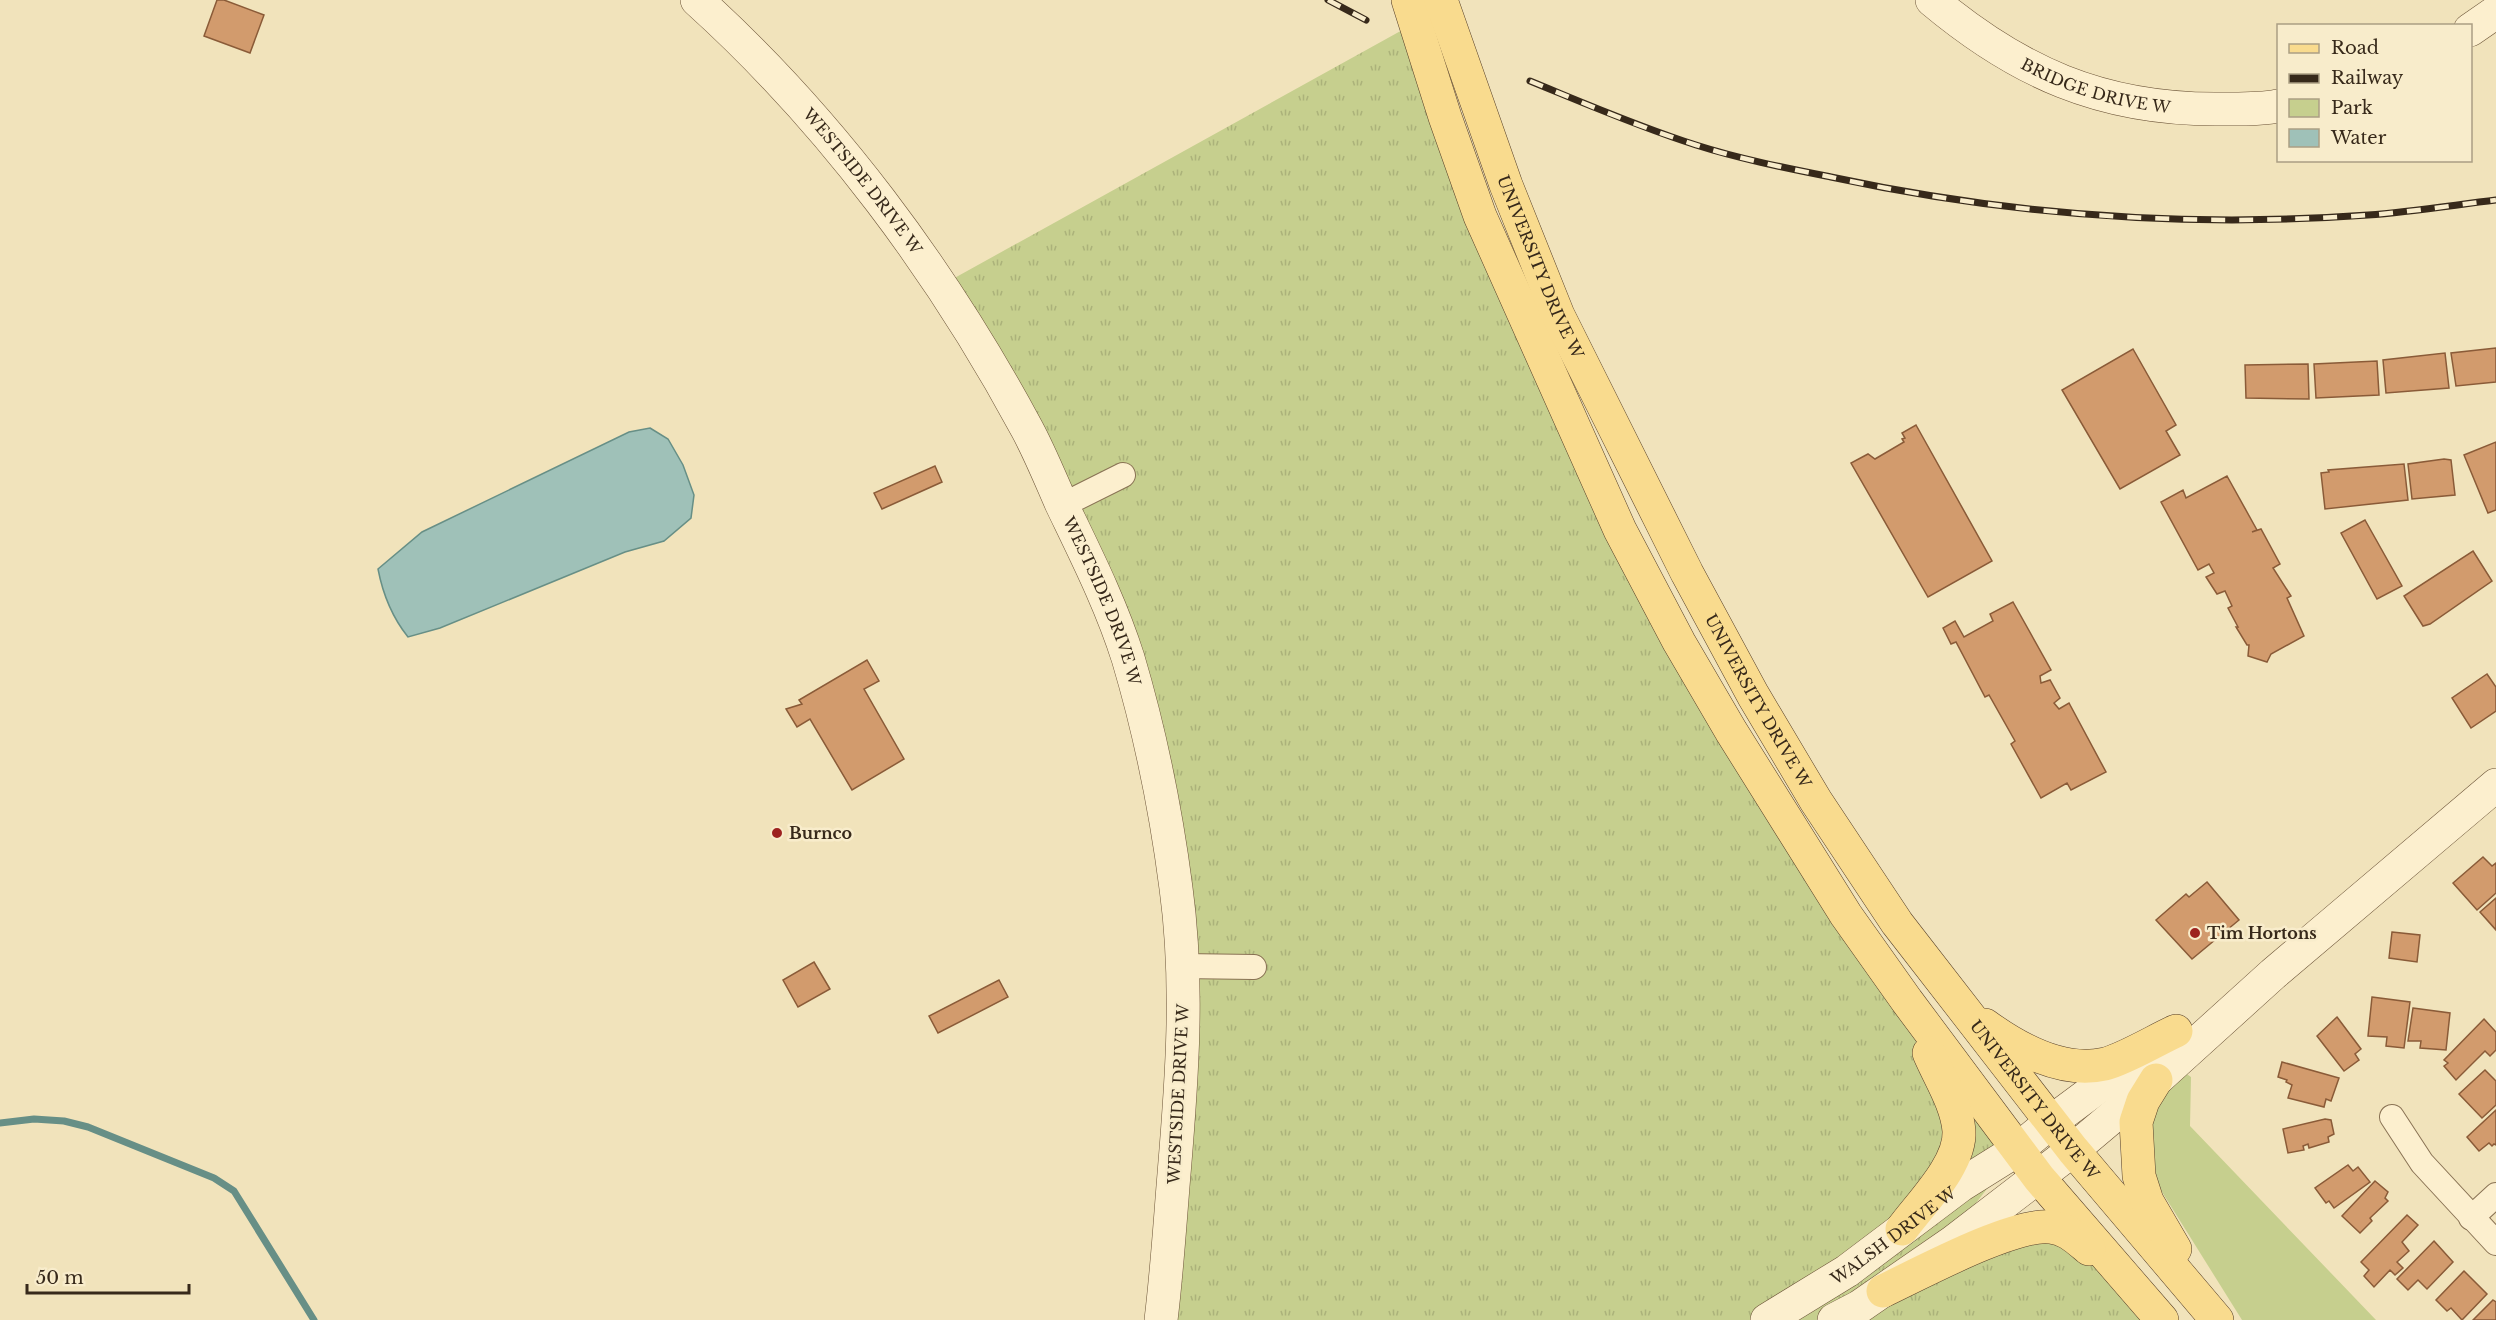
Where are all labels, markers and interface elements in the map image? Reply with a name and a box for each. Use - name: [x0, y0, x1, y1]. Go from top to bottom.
- legend: [2277, 24, 2472, 162]
- text: Road: [2331, 37, 2379, 59]
- street label: BRIDGE DRIVE W: [2018, 54, 2172, 117]
- text: Railway: [2331, 67, 2404, 89]
- text: Park: [2331, 97, 2373, 119]
- street label: WESTSIDE DRIVE W: [798, 103, 927, 258]
- text: Water: [2330, 127, 2387, 149]
- street label: UNIVERSITY DRIVE W: [1493, 172, 1588, 362]
- street label: WESTSIDE DRIVE W: [1059, 512, 1145, 688]
- street label: UNIVERSITY DRIVE W: [1701, 610, 1816, 792]
- place label: Burnco: [789, 823, 852, 843]
- marker: Burnco: [770, 826, 784, 840]
- place label: Tim Hortons: [2207, 923, 2317, 943]
- marker: Tim Hortons: [2188, 926, 2202, 940]
- street label: WESTSIDE DRIVE W: [1163, 1003, 1193, 1186]
- street label: UNIVERSITY DRIVE W: [1966, 1016, 2104, 1184]
- street label: WALSH DRIVE W: [1826, 1182, 1960, 1289]
- scale bar: [27, 1257, 189, 1295]
- text: 50 m: [36, 1267, 84, 1289]

